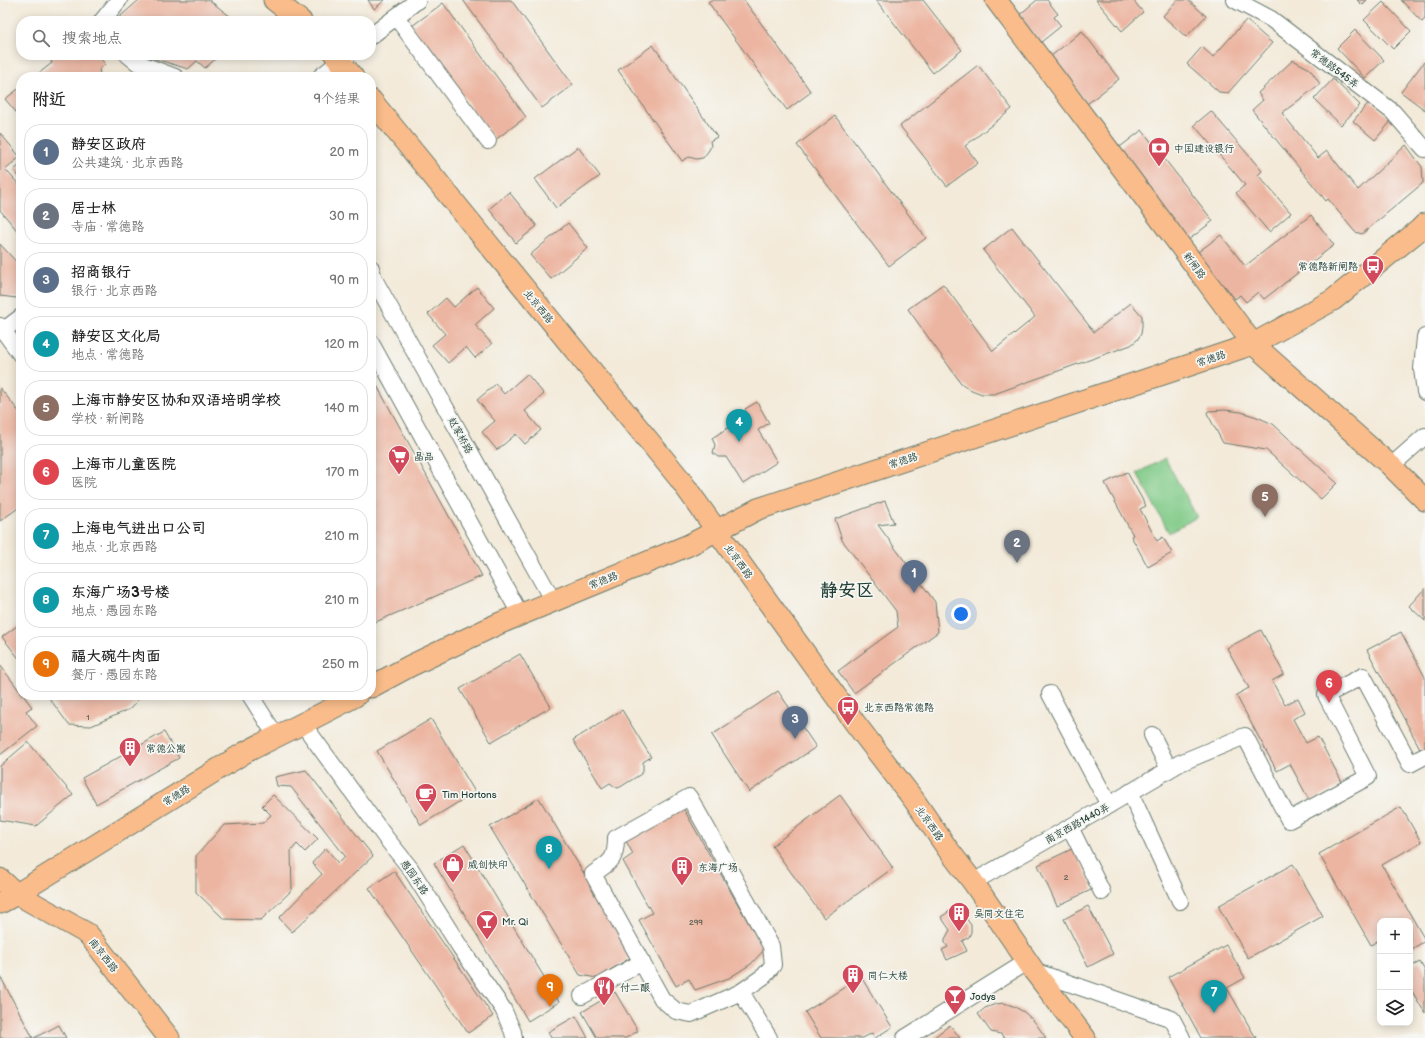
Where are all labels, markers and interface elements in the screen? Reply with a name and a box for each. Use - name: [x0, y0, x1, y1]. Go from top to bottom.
- search box: [16, 16, 376, 60]
- icon: search: [30, 27, 52, 49]
- text: 搜索地点: [62, 29, 122, 48]
- street label: 常德路545弄: [1308, 47, 1361, 91]
- text: 附近: [32, 90, 66, 110]
- text: 9个结果: [313, 91, 360, 107]
- text: 静安区政府: [71, 135, 146, 154]
- bank icon: 中国建设银行: [1146, 135, 1172, 168]
- place label: 中国建设银行: [1174, 143, 1234, 155]
- text: 1: [43, 144, 49, 160]
- text: 20 m: [329, 144, 359, 160]
- text: 公共建筑 · 北京西路: [71, 155, 183, 171]
- text: 居士林: [71, 199, 116, 218]
- text: 2: [42, 208, 50, 224]
- text: 30 m: [329, 208, 359, 224]
- text: 寺庙 · 常德路: [71, 219, 144, 235]
- street label: 新闸路: [1181, 250, 1208, 281]
- bus stop icon: 常德路新闸路: [1360, 253, 1386, 286]
- place label: 常德路新闸路: [1298, 261, 1358, 273]
- text: 招商银行: [71, 263, 131, 282]
- text: 3: [42, 272, 50, 288]
- text: 90 m: [330, 272, 359, 288]
- text: 银行 · 北京西路: [71, 283, 157, 299]
- street label: 北京西路: [521, 287, 555, 326]
- text: 静安区文化局: [71, 327, 161, 346]
- text: 4: [42, 336, 50, 352]
- text: 120 m: [324, 336, 359, 352]
- text: 地点 · 常德路: [71, 347, 144, 363]
- street label: 常德路: [1195, 348, 1227, 370]
- text: 上海市静安区协和双语培明学校: [71, 391, 281, 410]
- text: 5: [42, 400, 50, 416]
- text: 140 m: [324, 400, 359, 416]
- pin: 4: [726, 409, 752, 442]
- text: 学校 · 新闸路: [71, 411, 144, 427]
- street label: 赵家桥路: [445, 415, 475, 456]
- supermarket icon: 晶品: [386, 443, 412, 476]
- place label: 晶品: [414, 451, 434, 463]
- street label: 常德路: [887, 451, 919, 471]
- text: 上海市儿童医院: [71, 455, 176, 474]
- text: 6: [42, 464, 50, 480]
- text: 170 m: [326, 464, 359, 480]
- text: 医院: [71, 475, 97, 491]
- pin: 5: [1252, 484, 1278, 517]
- text: 上海电气进出口公司: [71, 519, 206, 538]
- text: 7: [42, 528, 50, 544]
- text: 210 m: [325, 528, 359, 544]
- pin: 2: [1004, 530, 1030, 563]
- text: 地点 · 北京西路: [71, 539, 157, 555]
- street label: 北京西路: [722, 542, 755, 581]
- pin: 1: [901, 560, 927, 593]
- street label: 常德路: [587, 570, 620, 592]
- district label: 静安区: [820, 580, 874, 601]
- text: 东海广场3号楼: [71, 583, 170, 602]
- text: 8: [42, 592, 50, 608]
- text: 210 m: [325, 592, 359, 608]
- text: 地点 · 愚园东路: [71, 603, 157, 619]
- your location: [951, 604, 971, 624]
- text: 福大碗牛肉面: [71, 647, 161, 666]
- text: 9: [42, 656, 50, 672]
- text: 250 m: [322, 656, 359, 672]
- text: 餐厅 · 愚园东路: [71, 667, 157, 683]
- pin: 6: [1316, 670, 1342, 703]
- bus stop icon: 北京西路常德路: [835, 694, 861, 727]
- place label: 北京西路常德路: [864, 702, 934, 714]
- pin: 3: [782, 706, 808, 739]
- house number: 1: [86, 713, 90, 722]
- building icon: 常德公寓: [117, 735, 143, 768]
- place label: 常德公寓: [146, 743, 186, 755]
- cafe icon: Tim Hortons: [413, 781, 439, 814]
- street label: 常德路: [161, 783, 192, 809]
- place label: Tim Hortons: [442, 789, 497, 801]
- street label: 南京西路1440弄: [1043, 801, 1112, 847]
- street label: 北京西路: [913, 804, 946, 843]
- pin: 8: [536, 836, 562, 869]
- shop icon: 威创快印: [440, 851, 466, 884]
- building icon: 东海广场: [669, 854, 695, 887]
- street label: 愚园东路: [398, 858, 431, 897]
- place label: 威创快印: [468, 859, 508, 871]
- place label: 东海广场: [698, 862, 738, 874]
- house number: 2: [1064, 873, 1069, 882]
- building icon: 吴同文住宅: [946, 900, 972, 933]
- bar icon: Mr. Qi: [474, 908, 500, 941]
- place label: 吴同文住宅: [974, 908, 1024, 920]
- place label: Mr. Qi: [502, 916, 528, 928]
- house number: 299: [689, 918, 703, 927]
- map controls: [1377, 918, 1413, 1026]
- button: +: [1377, 918, 1413, 954]
- street label: 南京西路: [86, 936, 120, 975]
- button: −: [1377, 954, 1413, 990]
- building icon: 同仁大楼: [840, 962, 866, 995]
- place label: 同仁大楼: [868, 970, 908, 982]
- pin: 9: [537, 974, 563, 1007]
- restaurant icon: 付二酿: [591, 974, 617, 1007]
- pin: 7: [1201, 980, 1227, 1013]
- place label: 付二酿: [620, 982, 651, 994]
- bar icon: Jodys: [942, 983, 968, 1016]
- button: layers: [1377, 990, 1413, 1026]
- place label: Jodys: [970, 991, 996, 1003]

